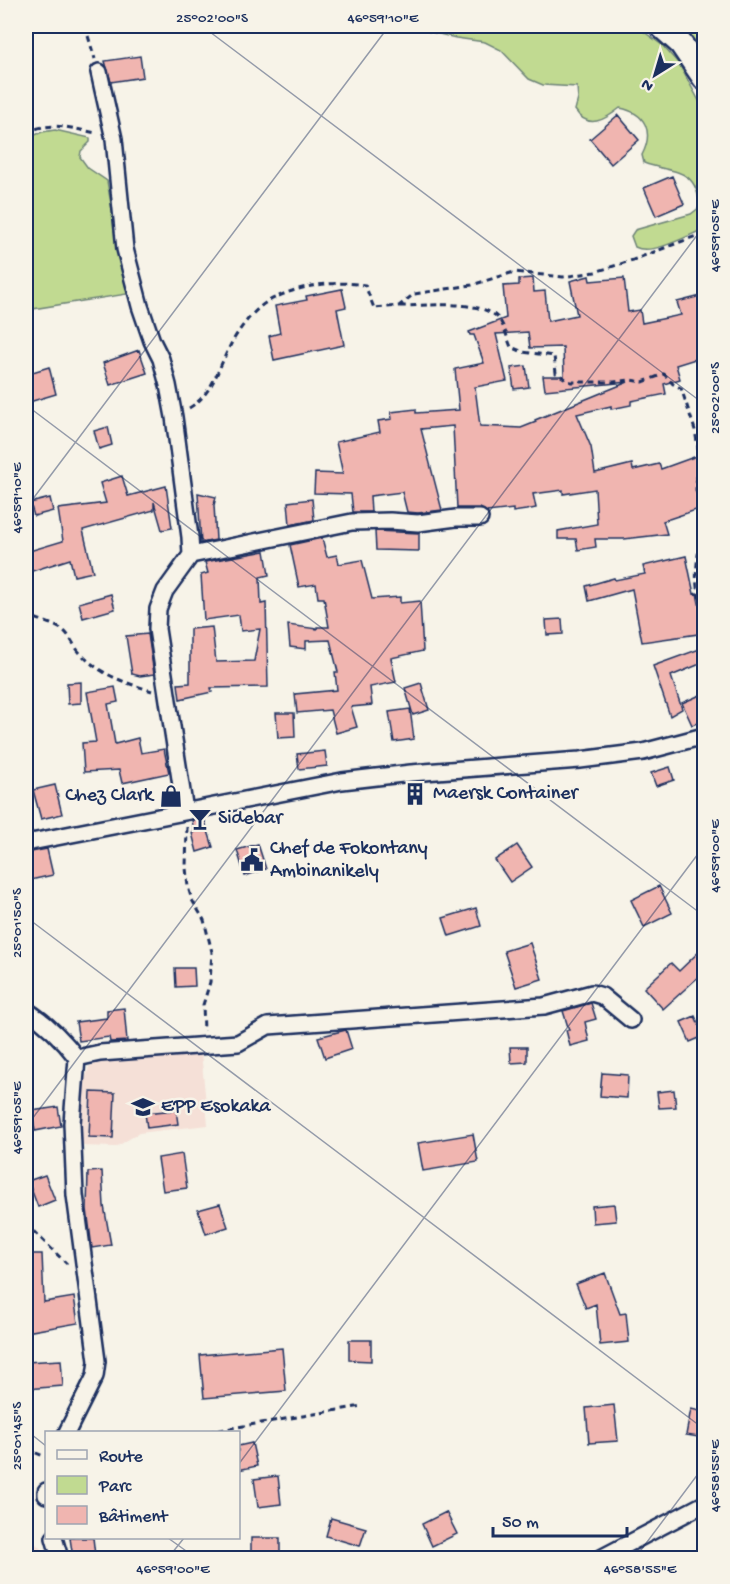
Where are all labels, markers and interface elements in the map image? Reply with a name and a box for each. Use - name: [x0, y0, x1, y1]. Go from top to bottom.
- text: 25°02'00"S: [176, 10, 248, 28]
- text: 46°59'10"E: [348, 10, 419, 28]
- north arrow: [625, 45, 685, 105]
- text: N: [638, 73, 658, 95]
- text: 46°59'05"E: [707, 199, 725, 272]
- text: 25°02'00"S: [707, 362, 725, 434]
- text: 46°59'10"E: [9, 462, 27, 533]
- building icon: Maersk Container: [402, 781, 428, 807]
- shop icon: Chez Clark: [158, 783, 184, 809]
- place label: Maersk Container: [433, 783, 580, 806]
- place label: Chez Clark: [65, 785, 155, 808]
- bar icon: Sidebar: [187, 806, 213, 832]
- place label: Sidebar: [218, 808, 284, 831]
- text: 46°59'00"E: [707, 819, 725, 893]
- place label: Chef de Fokontany Ambinanikely: [270, 838, 428, 884]
- public building icon: Chef de Fokontany Ambinanikely: [239, 847, 265, 873]
- text: 25°01'50"S: [9, 888, 27, 958]
- text: 46°59'05"E: [9, 1081, 27, 1154]
- school or university icon: EPP Esokaka: [130, 1094, 156, 1120]
- place label: EPP Esokaka: [161, 1096, 271, 1119]
- text: 25°01'45"S: [9, 1402, 27, 1470]
- legend: [45, 1431, 240, 1539]
- text: 46°58'55"E: [707, 1439, 725, 1512]
- text: Route: [99, 1447, 144, 1468]
- text: Parc: [98, 1477, 132, 1498]
- scale bar: [493, 1500, 626, 1538]
- text: Bâtiment: [98, 1507, 169, 1528]
- text: 50 m: [502, 1513, 539, 1534]
- text: 46°59'00"E: [136, 1561, 210, 1579]
- text: 46°58'55"E: [604, 1561, 677, 1579]

